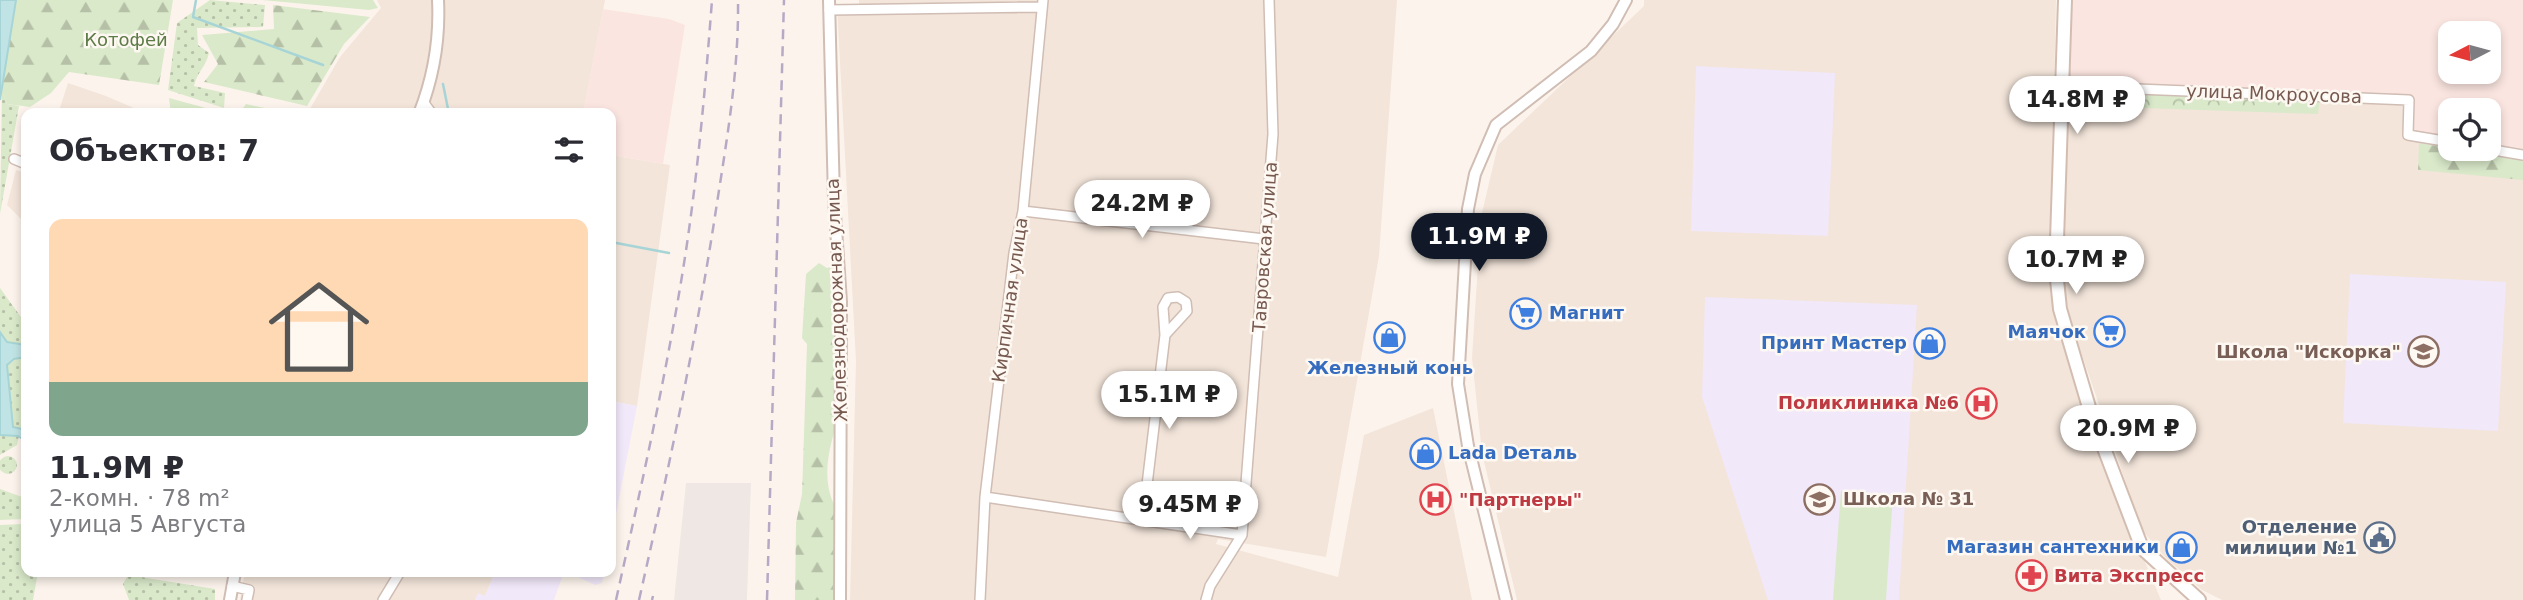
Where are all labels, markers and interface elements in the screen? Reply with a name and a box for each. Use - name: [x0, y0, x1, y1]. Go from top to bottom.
- north arrow: [2438, 21, 2501, 84]
- map controls: [2438, 21, 2501, 161]
- park label: Котофей: [84, 29, 168, 50]
- pin: 14.8M ₽: [2012, 76, 2142, 136]
- street label: улица Мокроусова: [2186, 80, 2362, 107]
- text: 14.8M ₽: [2025, 86, 2129, 112]
- button: locate: [2438, 98, 2501, 161]
- icon: filters: [550, 131, 588, 169]
- text: Объектов: 7: [49, 133, 259, 168]
- street label: Тавровская улица: [1248, 161, 1281, 334]
- street label: Железнодорожная улица: [822, 178, 851, 422]
- pin: 24.2M ₽: [1077, 180, 1207, 240]
- text: 24.2M ₽: [1090, 190, 1194, 216]
- pin: 11.9M ₽: [1414, 214, 1544, 273]
- street label: Кирпичная улица: [988, 216, 1031, 384]
- text: 11.9M ₽: [1427, 223, 1531, 249]
- pin: 10.7M ₽: [2011, 236, 2141, 296]
- text: 10.7M ₽: [2024, 246, 2128, 272]
- icon: home: [256, 264, 382, 390]
- supermarket icon: Магнит: [1509, 296, 1543, 330]
- place label: Магнит: [1549, 302, 1625, 323]
- supermarket icon: Маячок: [2092, 315, 2126, 349]
- shop icon: Железный конь: [1373, 320, 1407, 354]
- place label: Маячок: [2007, 321, 2086, 342]
- shop icon: Принт Мастер: [1913, 326, 1947, 360]
- place label: Принт Мастер: [1761, 332, 1907, 353]
- school or university icon: Школа "Искорка": [2407, 335, 2441, 369]
- place label: Школа "Искорка": [2216, 341, 2401, 362]
- place label: Железный конь: [1307, 357, 1473, 378]
- pin: 15.1M ₽: [1104, 372, 1234, 431]
- text: 15.1M ₽: [1117, 381, 1221, 407]
- hospital icon: Поликлиника №6: [1965, 386, 1999, 420]
- place label: Поликлиника №6: [1778, 392, 1959, 413]
- pin: 20.9M ₽: [2063, 406, 2193, 465]
- text: 20.9M ₽: [2076, 415, 2180, 441]
- shop icon: Lada Dеталь: [1408, 436, 1442, 470]
- place label: Lada Dеталь: [1448, 442, 1577, 463]
- text: 11.9M ₽: [49, 450, 184, 485]
- pin: 9.45M ₽: [1125, 482, 1255, 541]
- school or university icon: Школа № 31: [1803, 482, 1837, 516]
- hospital icon: "Партнеры": [1419, 483, 1453, 517]
- text: 2-комн. · 78 m²: [49, 485, 230, 511]
- place label: Школа № 31: [1843, 488, 1974, 509]
- place label: "Партнеры": [1459, 489, 1582, 510]
- text: 9.45M ₽: [1138, 491, 1242, 517]
- text: улица 5 Августа: [49, 511, 246, 537]
- place label: Отделение милиции №1: [2225, 516, 2357, 558]
- public building icon: Отделение милиции №1: [2363, 520, 2397, 554]
- shop icon: Магазин сантехники: [2165, 530, 2199, 564]
- place label: Магазин сантехники: [1946, 536, 2159, 557]
- pharmacy icon: Вита Экспресс: [2014, 559, 2048, 593]
- place label: Вита Экспресс: [2054, 565, 2204, 586]

